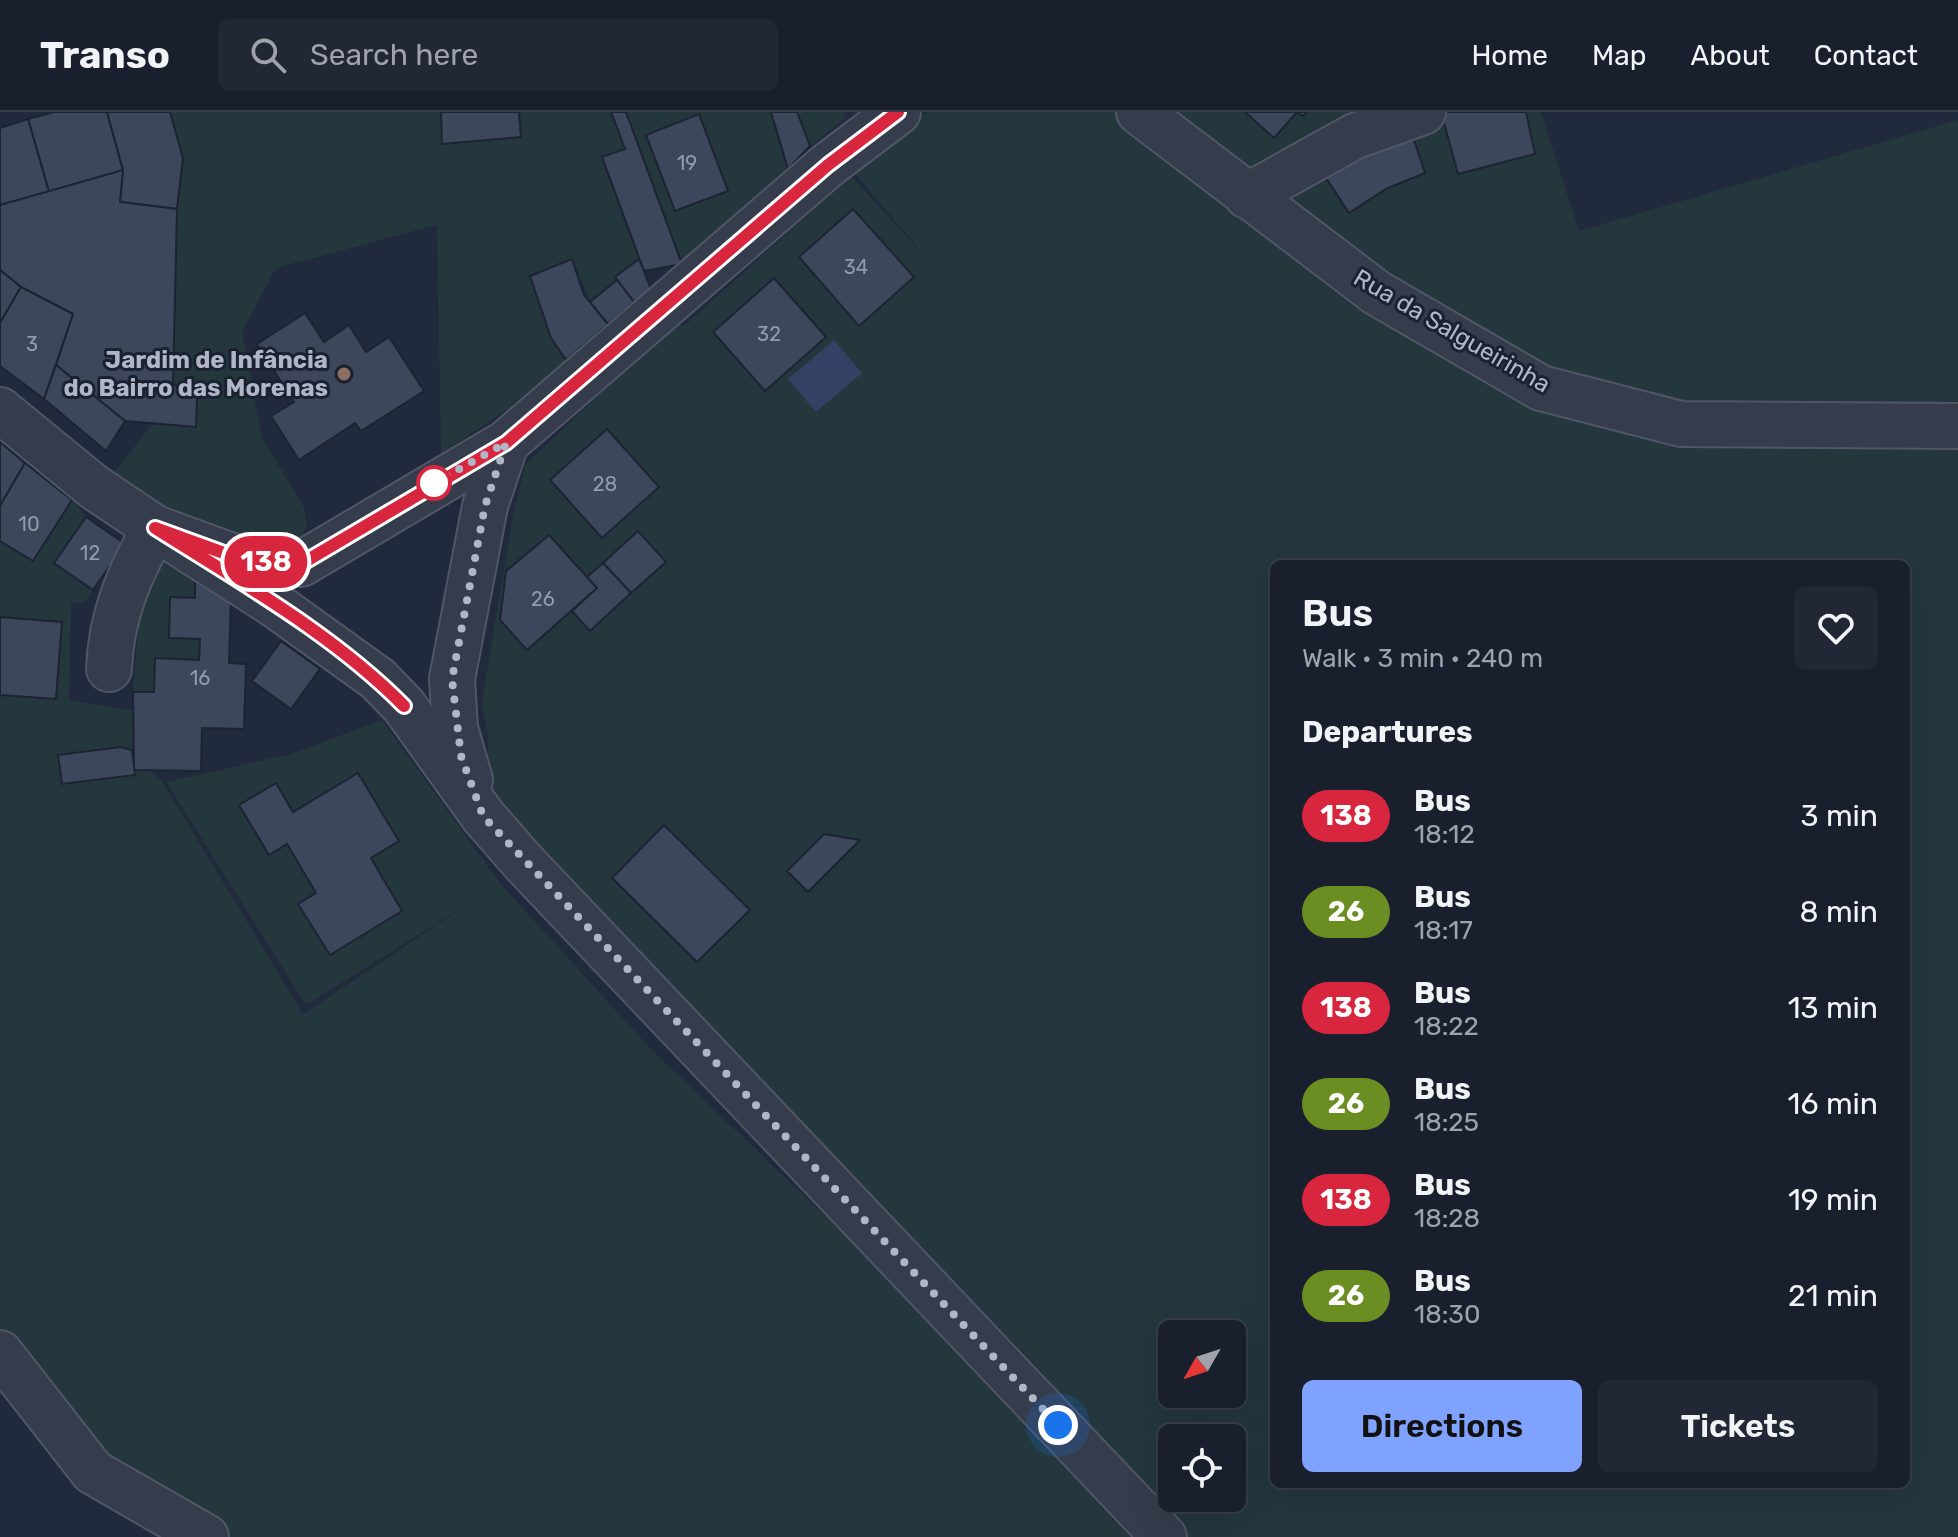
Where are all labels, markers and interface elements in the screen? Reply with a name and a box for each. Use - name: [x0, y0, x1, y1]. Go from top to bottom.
- search box: [218, 19, 778, 91]
- text: Transo: [40, 32, 170, 78]
- icon: search: [246, 33, 290, 77]
- text: Search here: [310, 37, 478, 73]
- text: Home: [1471, 39, 1548, 72]
- text: Map: [1592, 39, 1646, 72]
- text: About: [1690, 39, 1770, 72]
- text: Contact: [1814, 39, 1918, 72]
- house number: 19: [677, 151, 697, 175]
- house number: 34: [844, 255, 868, 279]
- street label: Rua da Salgueirinha: [1349, 263, 1555, 399]
- house number: 32: [757, 322, 781, 346]
- house number: 3: [26, 332, 38, 356]
- place label: Jardim de Infância do Bairro das Morenas: [64, 346, 328, 402]
- marker: Jardim de Infância do Bairro das Morenas: [335, 365, 353, 383]
- unlabelled marker: [417, 466, 451, 500]
- house number: 28: [593, 472, 617, 496]
- house number: 10: [18, 512, 40, 536]
- line badge: 138: [220, 536, 312, 588]
- house number: 12: [80, 541, 100, 565]
- text: 138: [240, 545, 292, 578]
- button: heart: [1794, 586, 1878, 670]
- house number: 26: [531, 587, 555, 611]
- text: Bus: [1302, 590, 1373, 636]
- text: Walk · 3 min · 240 m: [1302, 643, 1543, 674]
- house number: 16: [190, 666, 210, 690]
- text: Departures: [1302, 714, 1473, 750]
- text: Bus: [1414, 783, 1471, 819]
- text: 3 min: [1801, 798, 1878, 834]
- text: 138: [1320, 799, 1372, 832]
- text: 18:12: [1414, 819, 1475, 850]
- text: Bus: [1414, 879, 1471, 915]
- text: 8 min: [1799, 894, 1878, 930]
- text: 26: [1328, 895, 1364, 928]
- text: 18:17: [1414, 915, 1473, 946]
- text: Bus: [1414, 975, 1471, 1011]
- text: 13 min: [1788, 990, 1878, 1026]
- text: 138: [1320, 991, 1372, 1024]
- text: 18:22: [1414, 1011, 1479, 1042]
- text: Bus: [1414, 1071, 1471, 1107]
- text: 16 min: [1788, 1086, 1878, 1122]
- text: 26: [1328, 1087, 1364, 1120]
- text: 18:25: [1414, 1107, 1479, 1138]
- text: Bus: [1414, 1167, 1471, 1203]
- text: 19 min: [1788, 1182, 1878, 1218]
- text: 138: [1320, 1183, 1372, 1216]
- text: 18:28: [1414, 1203, 1480, 1234]
- text: Bus: [1414, 1263, 1471, 1299]
- text: 21 min: [1788, 1278, 1878, 1314]
- text: 26: [1328, 1279, 1364, 1312]
- text: 18:30: [1414, 1299, 1480, 1330]
- north arrow: [1158, 1320, 1246, 1408]
- map controls: [1158, 1320, 1246, 1512]
- button: Directions: [1302, 1380, 1582, 1472]
- button: Tickets: [1598, 1380, 1878, 1472]
- your location: [1038, 1405, 1078, 1445]
- button: locate: [1158, 1424, 1246, 1512]

